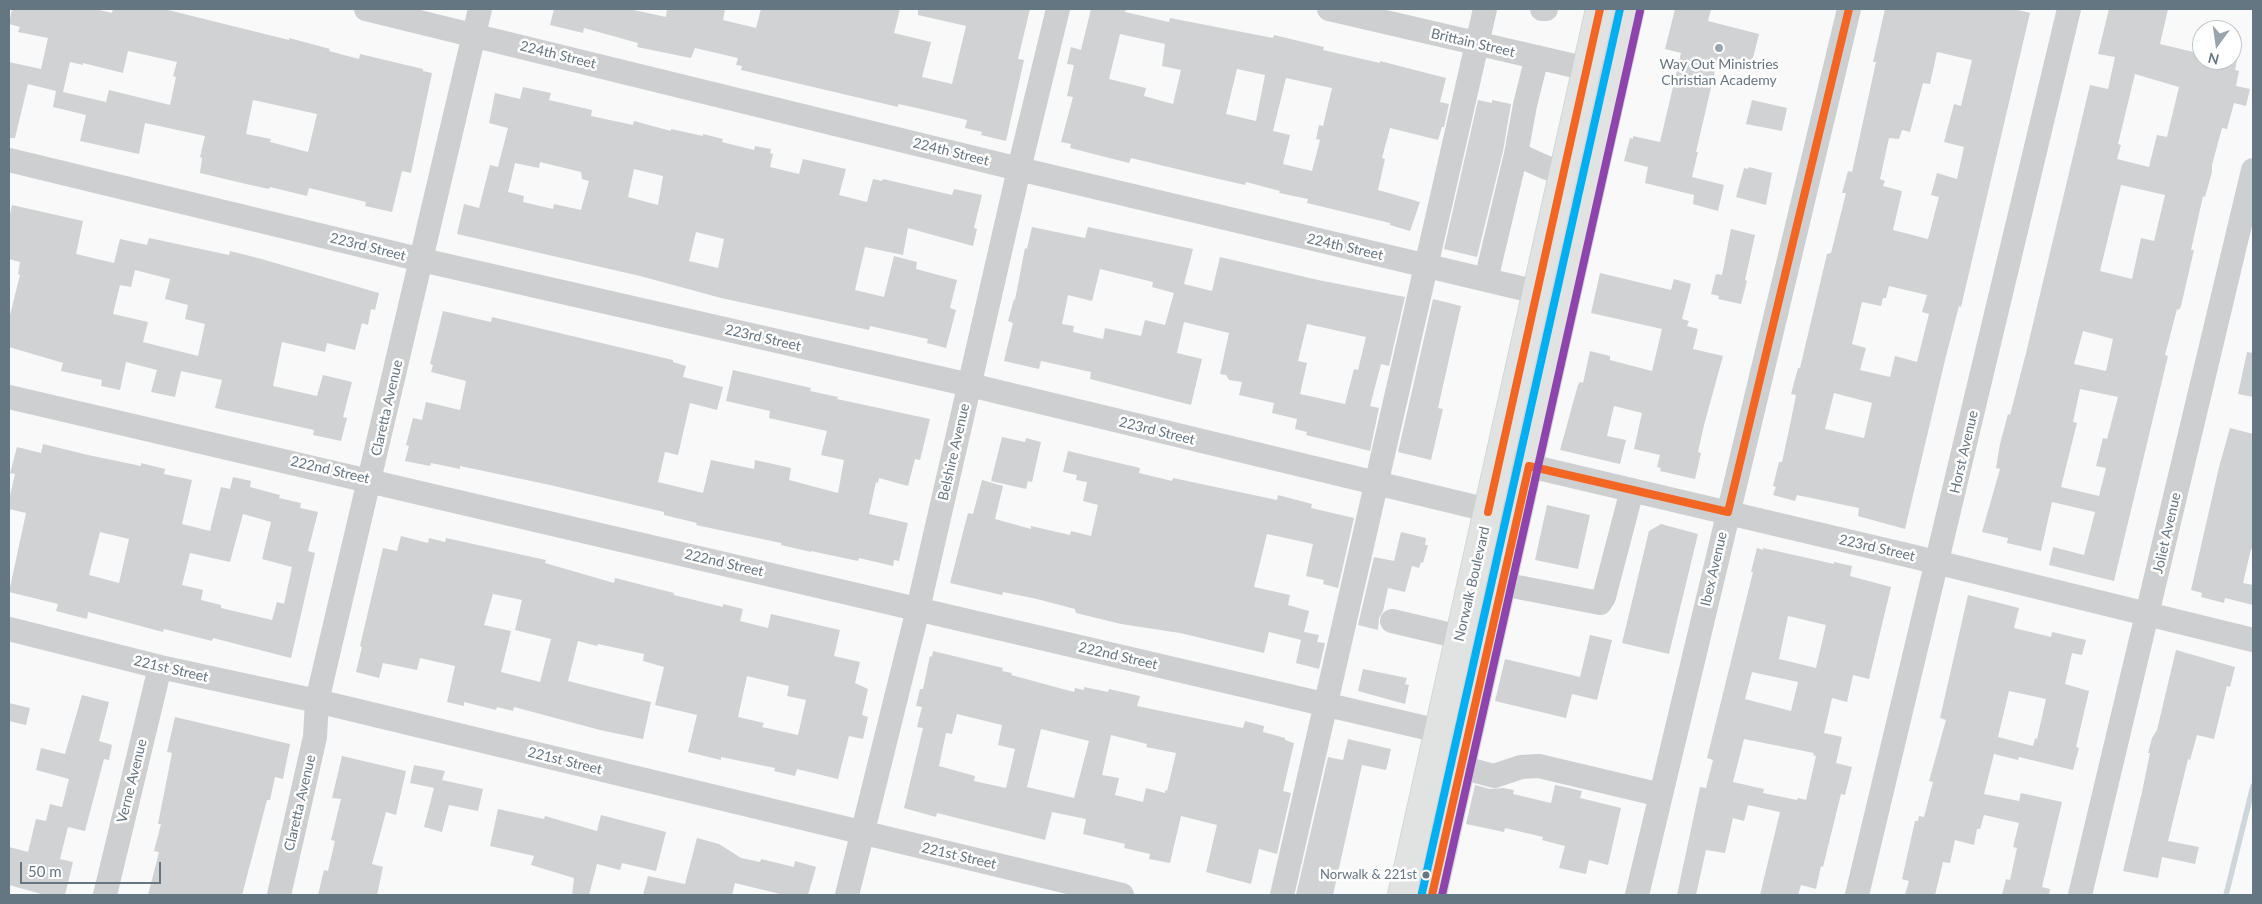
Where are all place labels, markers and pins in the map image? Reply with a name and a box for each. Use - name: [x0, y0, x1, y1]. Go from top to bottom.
- marker: Way Out Ministries Christian Academy: [1713, 42, 1725, 54]
- place label: Way Out Ministries Christian Academy: [1659, 56, 1779, 88]
- place label: Norwalk & 221st: [1320, 867, 1417, 883]
- marker: Norwalk & 221st: [1421, 870, 1431, 880]

